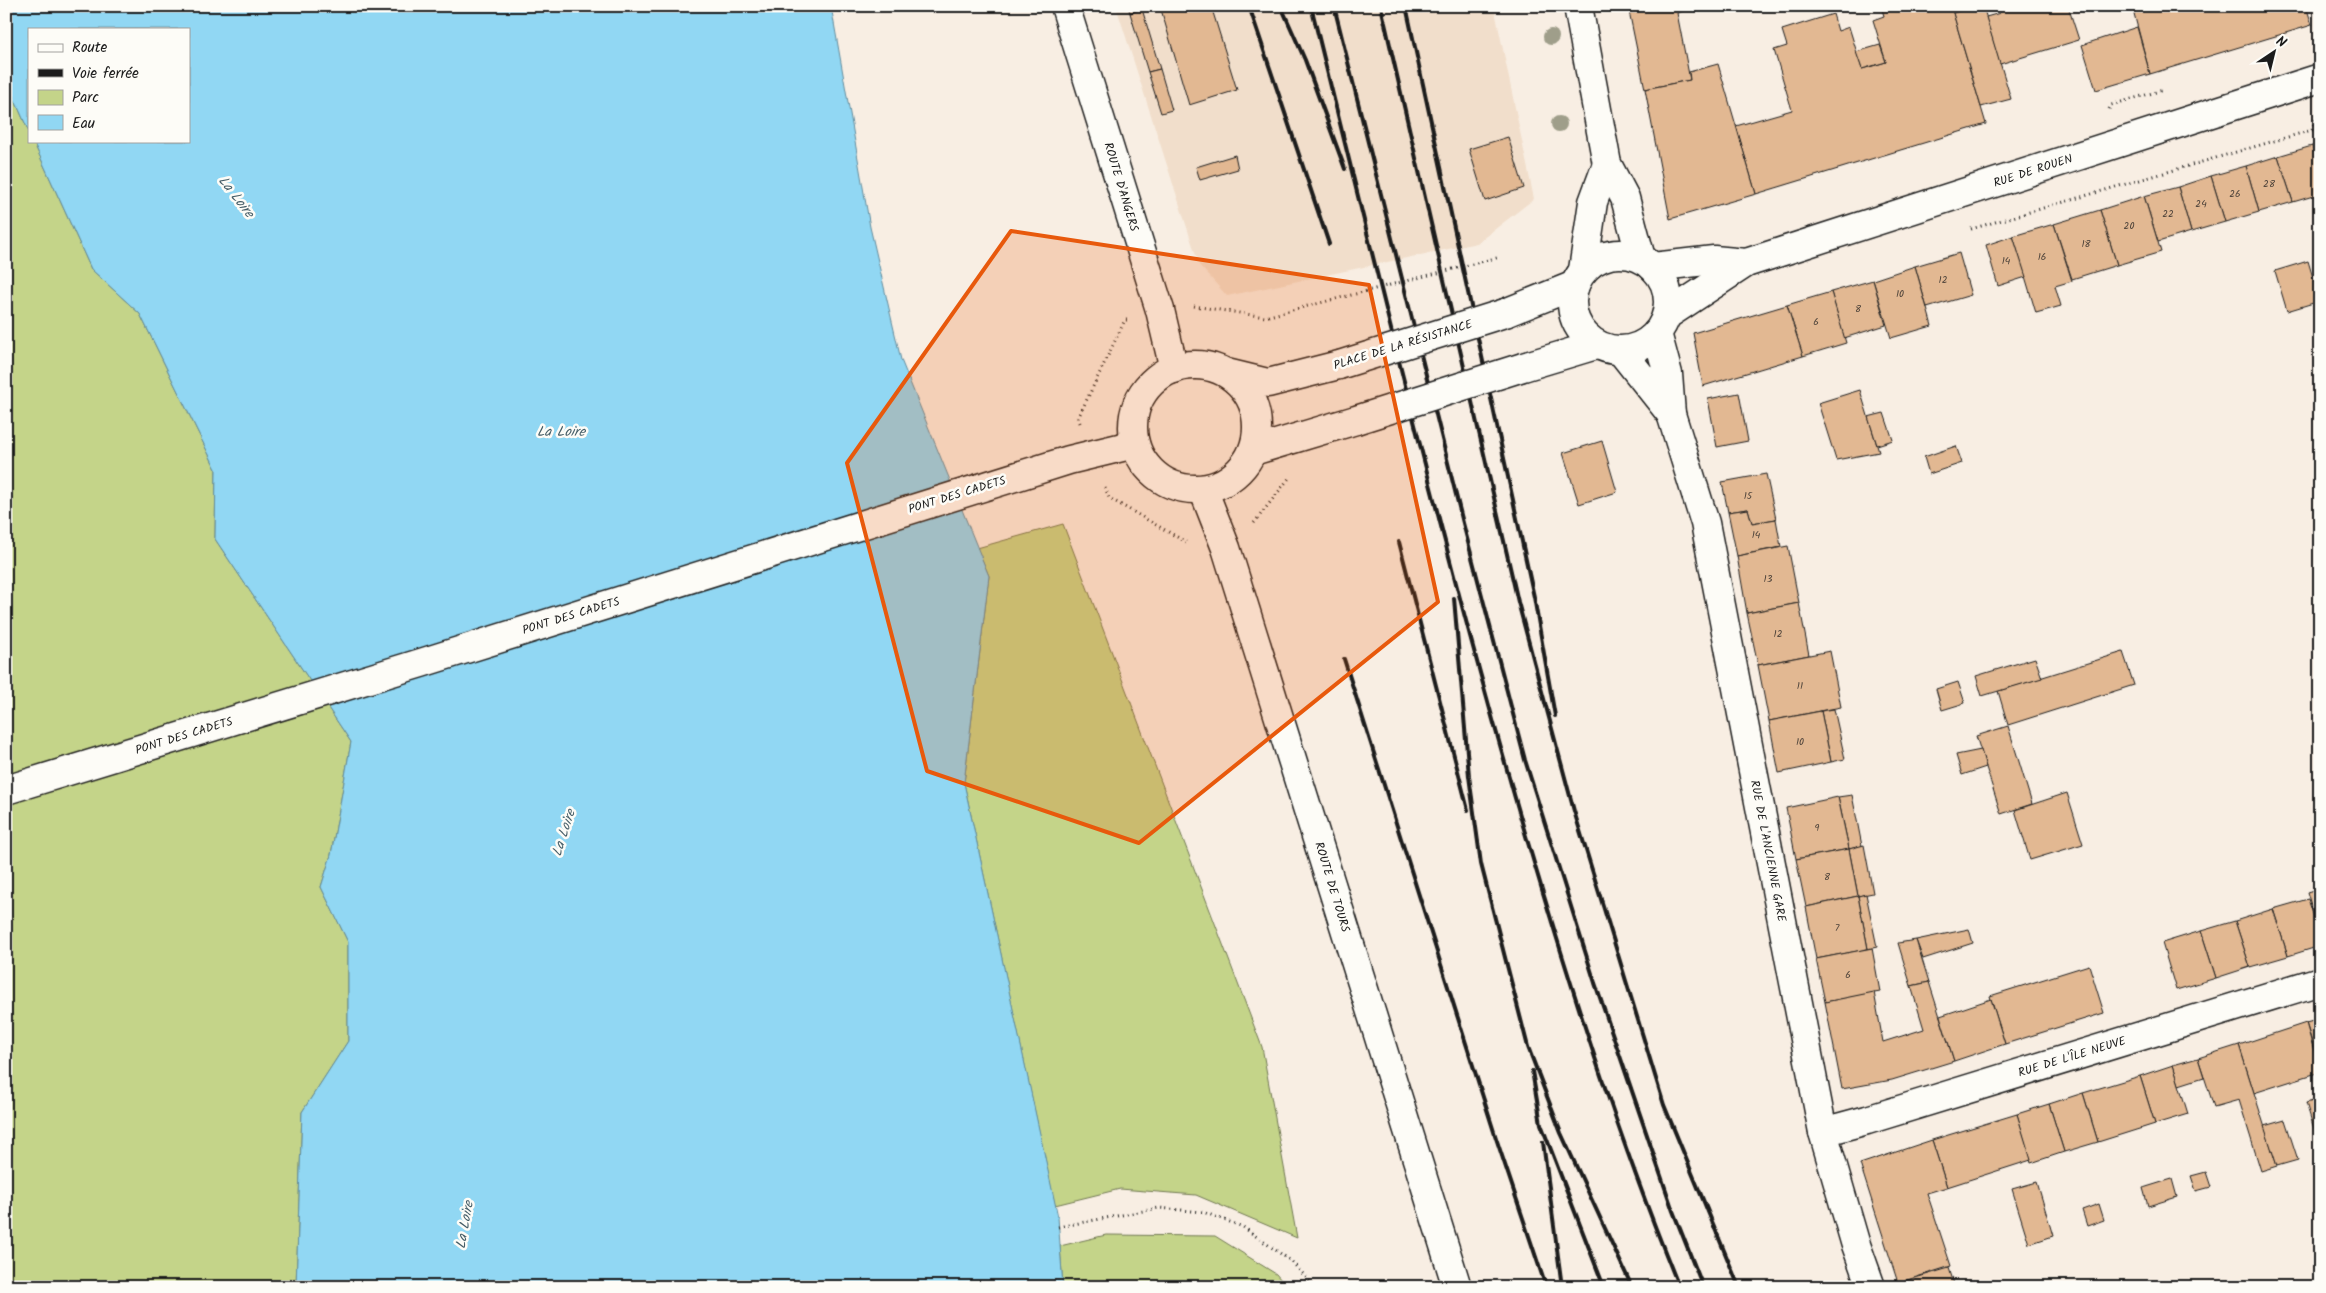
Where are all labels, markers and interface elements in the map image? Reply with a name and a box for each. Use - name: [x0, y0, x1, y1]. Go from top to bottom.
- legend: [28, 28, 190, 142]
- north arrow: [2248, 28, 2298, 78]
- text: N: [2271, 31, 2291, 54]
- text: Route: [72, 36, 108, 60]
- text: Voie ferrée: [72, 62, 139, 86]
- text: Parc: [72, 86, 99, 110]
- text: Eau: [72, 112, 95, 136]
- street label: ROUTE D'ANGERS: [1098, 140, 1144, 235]
- street label: RUE DE ROUEN: [1991, 149, 2075, 193]
- water label: La Loire: [213, 171, 261, 224]
- house number: 28: [2263, 176, 2276, 192]
- house number: 26: [2229, 186, 2241, 202]
- house number: 24: [2195, 196, 2207, 212]
- house number: 22: [2162, 206, 2174, 222]
- house number: 20: [2124, 218, 2134, 234]
- house number: 18: [2081, 236, 2092, 252]
- house number: 16: [2038, 249, 2046, 265]
- house number: 14: [2002, 253, 2011, 269]
- house number: 12: [1939, 272, 1948, 288]
- house number: 10: [1896, 286, 1904, 302]
- house number: 8: [1855, 301, 1862, 317]
- house number: 6: [1813, 314, 1819, 330]
- street label: PLACE DE LA RÉSISTANCE: [1331, 315, 1476, 375]
- water label: La Loire: [537, 421, 587, 443]
- street label: PONT DES CADETS: [906, 471, 1009, 519]
- house number: 15: [1744, 488, 1753, 504]
- house number: 14: [1752, 527, 1761, 543]
- house number: 13: [1764, 571, 1773, 587]
- street label: PONT DES CADETS: [520, 592, 623, 640]
- house number: 12: [1774, 626, 1783, 642]
- house number: 11: [1797, 678, 1803, 694]
- street label: PONT DES CADETS: [133, 712, 236, 760]
- house number: 10: [1796, 734, 1804, 750]
- street label: RUE DE L'ANCIENNE GARE: [1745, 779, 1791, 924]
- water label: La Loire: [546, 805, 582, 859]
- house number: 9: [1815, 820, 1820, 836]
- street label: ROUTE DE TOURS: [1309, 839, 1355, 935]
- house number: 8: [1824, 869, 1831, 885]
- house number: 7: [1835, 920, 1840, 936]
- house number: 6: [1845, 967, 1851, 983]
- street label: RUE DE L'ÎLE NEUVE: [2016, 1031, 2129, 1082]
- water label: La Loire: [450, 1198, 480, 1251]

